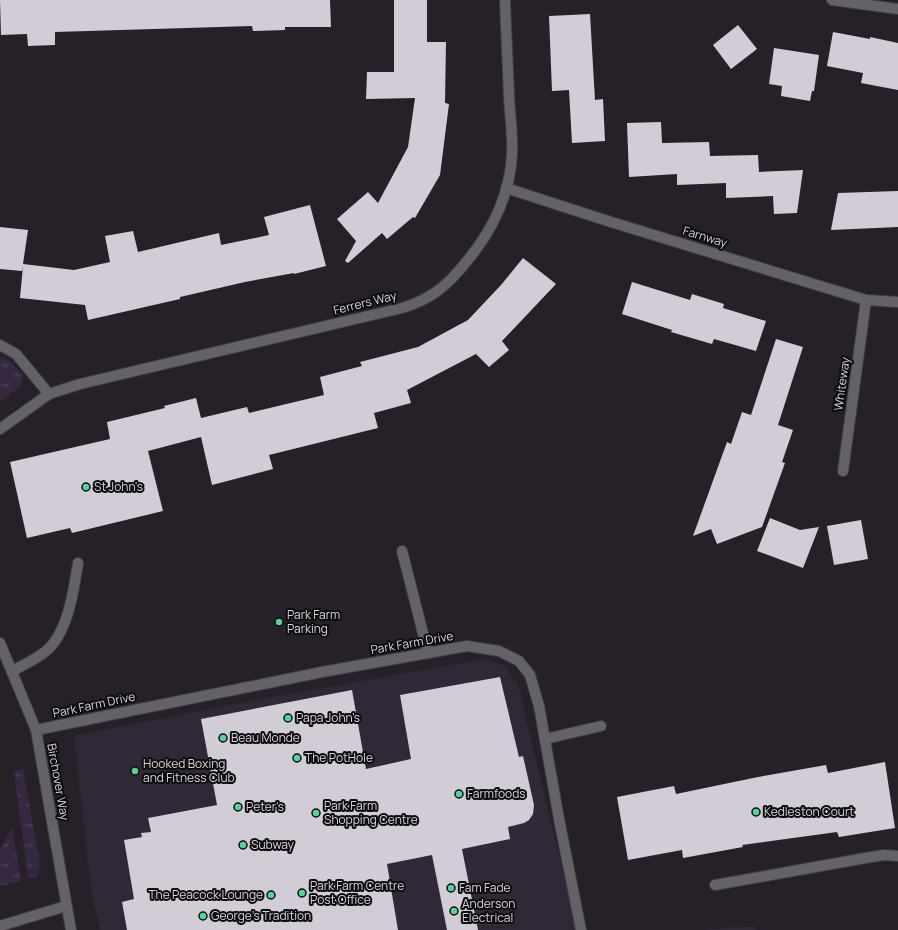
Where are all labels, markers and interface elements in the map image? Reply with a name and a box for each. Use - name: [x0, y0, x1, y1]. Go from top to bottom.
- street label: Farnway: [681, 222, 730, 251]
- street label: Ferrers Way: [332, 286, 399, 319]
- street label: Whiteway: [829, 355, 854, 412]
- place label: St John's: [94, 478, 143, 495]
- marker: St John's: [81, 482, 91, 492]
- place label: Park Farm Parking: [287, 606, 340, 637]
- marker: Park Farm Parking: [274, 617, 284, 627]
- street label: Park Farm Drive: [369, 627, 455, 658]
- street label: Park Farm Drive: [51, 687, 137, 722]
- place label: Papa John's: [296, 709, 360, 726]
- marker: Papa John's: [283, 713, 293, 723]
- place label: Beau Monde: [231, 729, 300, 746]
- marker: Beau Monde: [218, 733, 228, 743]
- street label: Birchover Way: [43, 742, 74, 822]
- place label: The PotHole: [305, 749, 373, 766]
- marker: The PotHole: [292, 753, 302, 763]
- place label: Hooked Boxing and Fitness Club: [143, 755, 235, 786]
- marker: Hooked Boxing and Fitness Club: [130, 766, 140, 776]
- place label: Farmfoods: [467, 785, 526, 802]
- marker: Farmfoods: [454, 789, 464, 799]
- place label: Park Farm Shopping Centre: [324, 797, 418, 828]
- place label: Peter's: [246, 798, 284, 815]
- marker: Peter's: [233, 802, 243, 812]
- place label: Kedleston Court: [764, 803, 854, 820]
- marker: Kedleston Court: [751, 807, 761, 817]
- marker: Park Farm Shopping Centre: [311, 808, 321, 818]
- place label: Subway: [251, 836, 295, 853]
- marker: Subway: [238, 840, 248, 850]
- place label: Park Farm Centre Post Office: [310, 877, 404, 908]
- place label: Fam Fade: [459, 879, 511, 896]
- marker: Fam Fade: [446, 883, 456, 893]
- place label: The Peacock Lounge: [148, 886, 263, 903]
- marker: Park Farm Centre Post Office: [297, 888, 307, 898]
- marker: The Peacock Lounge: [266, 890, 276, 900]
- place label: Anderson Electrical: [462, 895, 515, 926]
- marker: Anderson Electrical: [449, 906, 459, 916]
- place label: George's Tradition: [211, 907, 311, 924]
- marker: George's Tradition: [198, 911, 208, 921]

